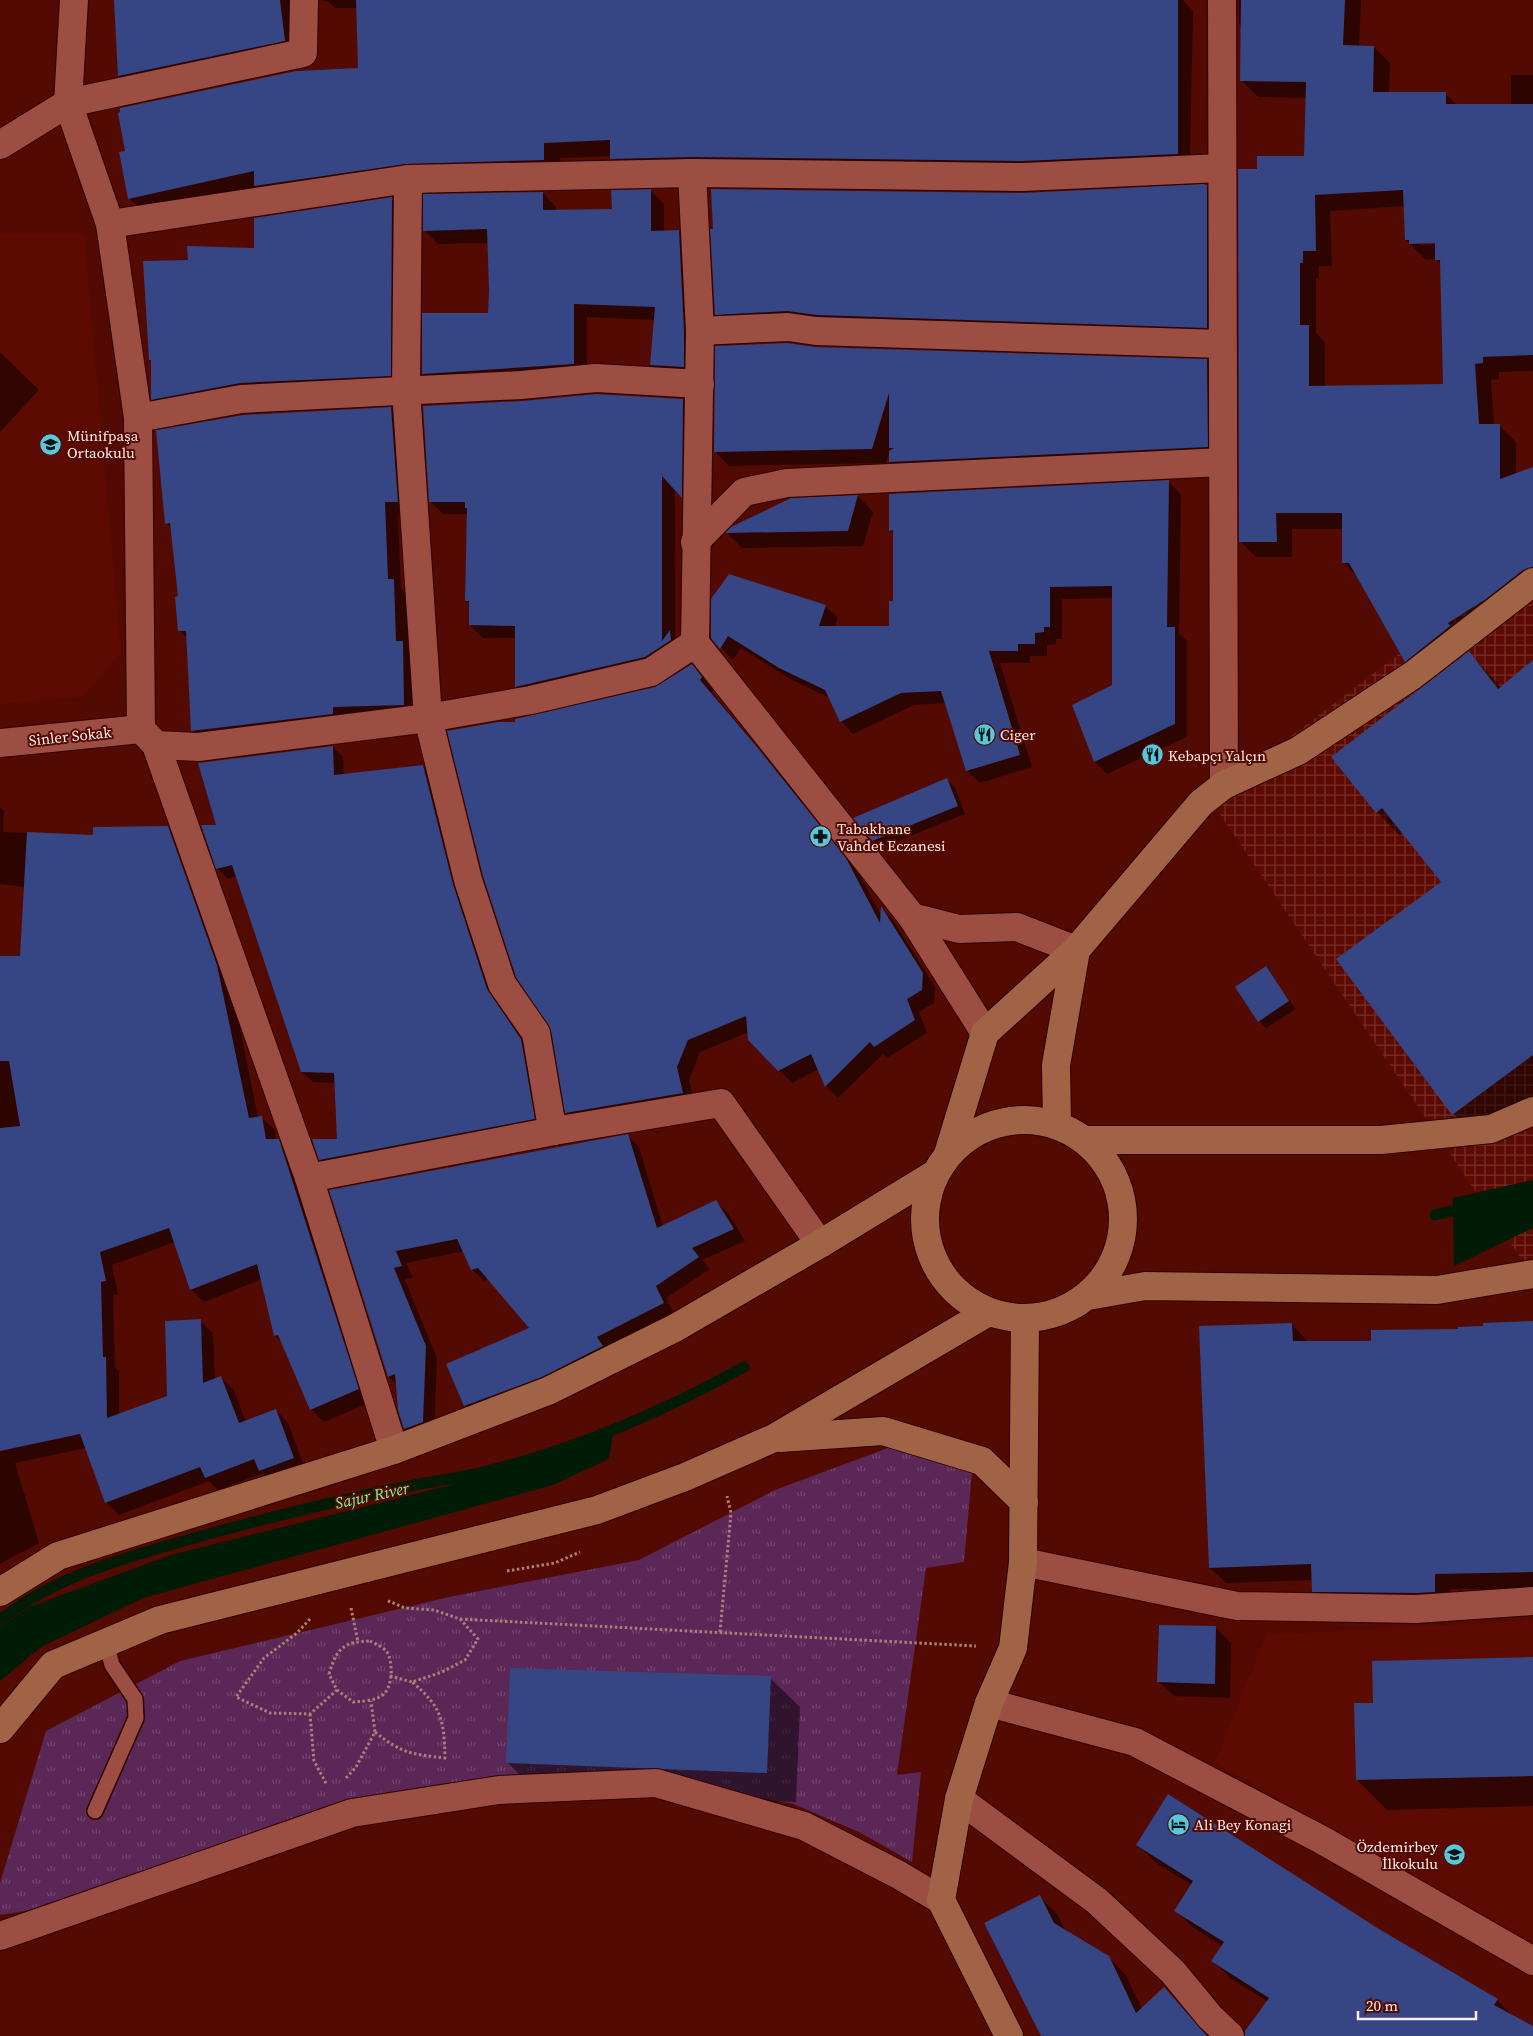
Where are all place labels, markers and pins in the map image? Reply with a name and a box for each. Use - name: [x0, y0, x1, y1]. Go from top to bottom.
- place label: Münifpaşa Ortaokulu: [67, 425, 139, 463]
- school or university icon: Münifpaşa Ortaokulu: [39, 432, 63, 456]
- restaurant icon: Ciger: [972, 722, 996, 746]
- place label: Ciger: [1000, 724, 1036, 745]
- restaurant icon: Kebapçı Yalçın: [1140, 743, 1164, 767]
- place label: Kebapçı Yalçın: [1168, 745, 1266, 766]
- place label: Tabakhane Vahdet Eczanesi: [837, 818, 946, 856]
- pharmacy icon: Tabakhane Vahdet Eczanesi: [809, 825, 833, 849]
- hotel icon: Ali Bey Konagi: [1166, 1812, 1190, 1836]
- place label: Ali Bey Konagi: [1194, 1814, 1291, 1835]
- place label: Özdemirbey İlkokulu: [1356, 1836, 1438, 1874]
- school or university icon: Özdemirbey İlkokulu: [1442, 1843, 1466, 1867]

